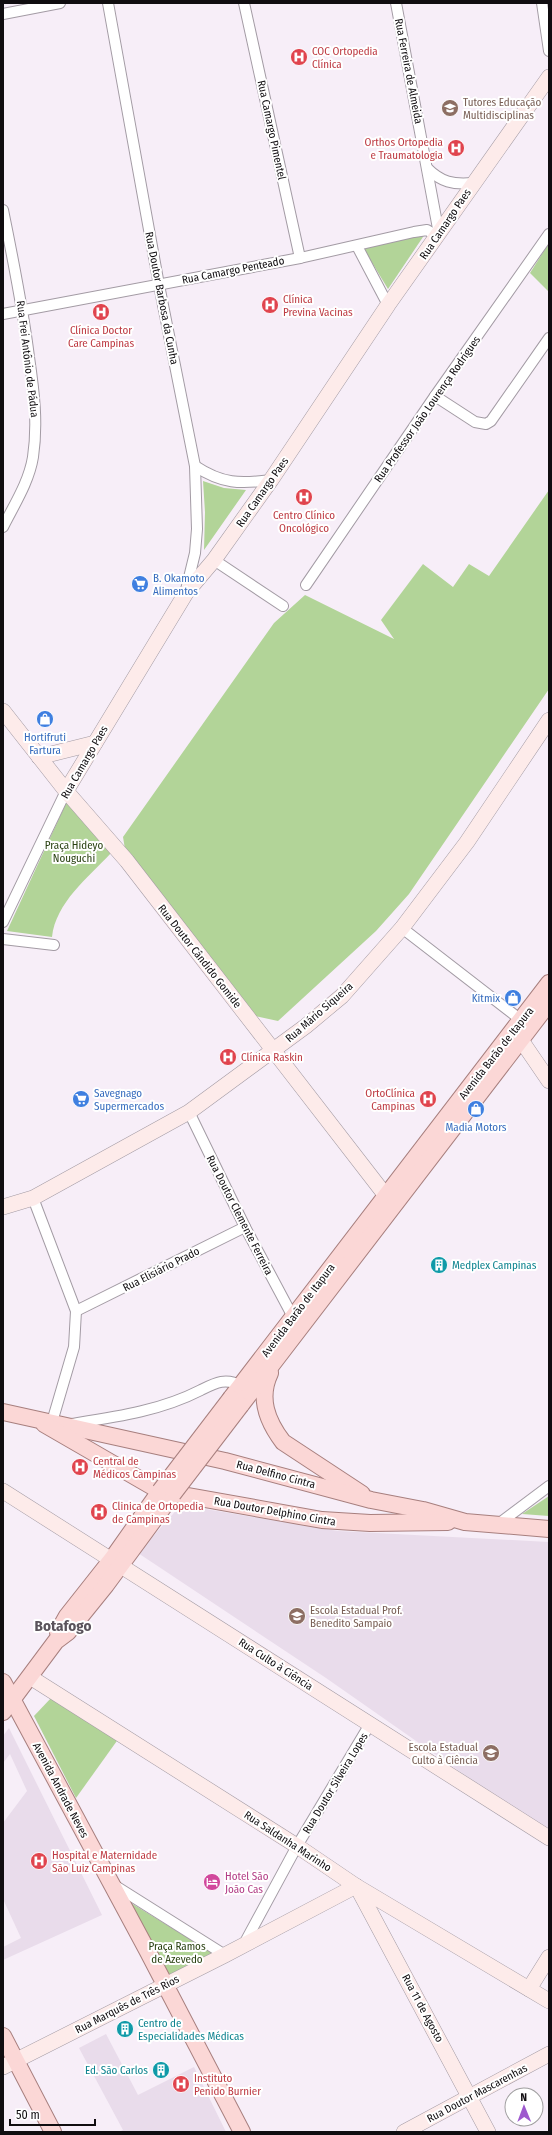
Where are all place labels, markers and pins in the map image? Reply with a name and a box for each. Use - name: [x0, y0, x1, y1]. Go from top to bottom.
- place label: COC Ortopedia Clínica: [312, 45, 378, 71]
- hospital icon: COC Ortopedia Clínica: [289, 47, 309, 67]
- place label: Tutores Educação Multidisciplinas: [463, 96, 541, 122]
- school or university icon: Tutores Educação Multidisciplinas: [440, 98, 460, 118]
- place label: Orthos Ortopedia e Traumatologia: [364, 136, 443, 162]
- hospital icon: Orthos Ortopedia e Traumatologia: [446, 138, 466, 158]
- place label: Clínica Previna Vacinas: [283, 293, 353, 319]
- hospital icon: Clínica Previna Vacinas: [260, 295, 280, 315]
- hospital icon: Clínica Doctor Care Campinas: [91, 302, 111, 322]
- place label: Clínica Doctor Care Campinas: [68, 324, 134, 350]
- hospital icon: Centro Clínico Oncológico: [294, 487, 314, 507]
- place label: Centro Clínico Oncológico: [273, 509, 335, 535]
- place label: B. Okamoto Alimentos: [153, 572, 205, 598]
- supermarket icon: B. Okamoto Alimentos: [130, 574, 150, 594]
- shop icon: Hortifruti Fartura: [35, 709, 55, 729]
- place label: Hortifruti Fartura: [24, 731, 66, 757]
- shop icon: Kitmix: [503, 988, 523, 1008]
- place label: Kitmix: [472, 992, 500, 1005]
- hospital icon: Clínica Raskin: [218, 1047, 238, 1067]
- place label: Clínica Raskin: [241, 1051, 303, 1064]
- place label: Savegnago Supermercados: [94, 1087, 164, 1113]
- place label: OrtoClínica Campinas: [365, 1087, 415, 1113]
- supermarket icon: Savegnago Supermercados: [71, 1089, 91, 1109]
- hospital icon: OrtoClínica Campinas: [418, 1089, 438, 1109]
- shop icon: Madia Motors: [466, 1099, 486, 1119]
- place label: Madia Motors: [445, 1121, 507, 1134]
- building icon: Medplex Campinas: [429, 1255, 449, 1275]
- place label: Medplex Campinas: [452, 1259, 537, 1272]
- place label: Central de Médicos Campinas: [93, 1455, 177, 1481]
- hospital icon: Central de Médicos Campinas: [70, 1457, 90, 1477]
- place label: Clinica de Ortopedia de Campinas: [112, 1500, 204, 1526]
- hospital icon: Clinica de Ortopedia de Campinas: [89, 1502, 109, 1522]
- place label: Escola Estadual Prof. Benedito Sampaio: [310, 1604, 402, 1630]
- school or university icon: Escola Estadual Prof. Benedito Sampaio: [287, 1606, 307, 1626]
- place label: Escola Estadual Culto à Ciência: [409, 1741, 478, 1767]
- school or university icon: Escola Estadual Culto à Ciência: [481, 1743, 501, 1763]
- place label: Hospital e Maternidade São Luiz Campinas: [52, 1849, 157, 1875]
- hospital icon: Hospital e Maternidade São Luiz Campinas: [29, 1851, 49, 1871]
- place label: Hotel São João Cas: [225, 1870, 269, 1896]
- hotel icon: Hotel São João Cas: [202, 1872, 222, 1892]
- place label: Centro de Especialidades Médicas: [138, 2017, 244, 2043]
- building icon: Centro de Especialidades Médicas: [115, 2019, 135, 2039]
- building icon: Ed. São Carlos: [151, 2060, 171, 2080]
- place label: Ed. São Carlos: [85, 2064, 148, 2077]
- place label: Instituto Penido Burnier: [194, 2072, 261, 2098]
- hospital icon: Instituto Penido Burnier: [171, 2074, 191, 2094]

